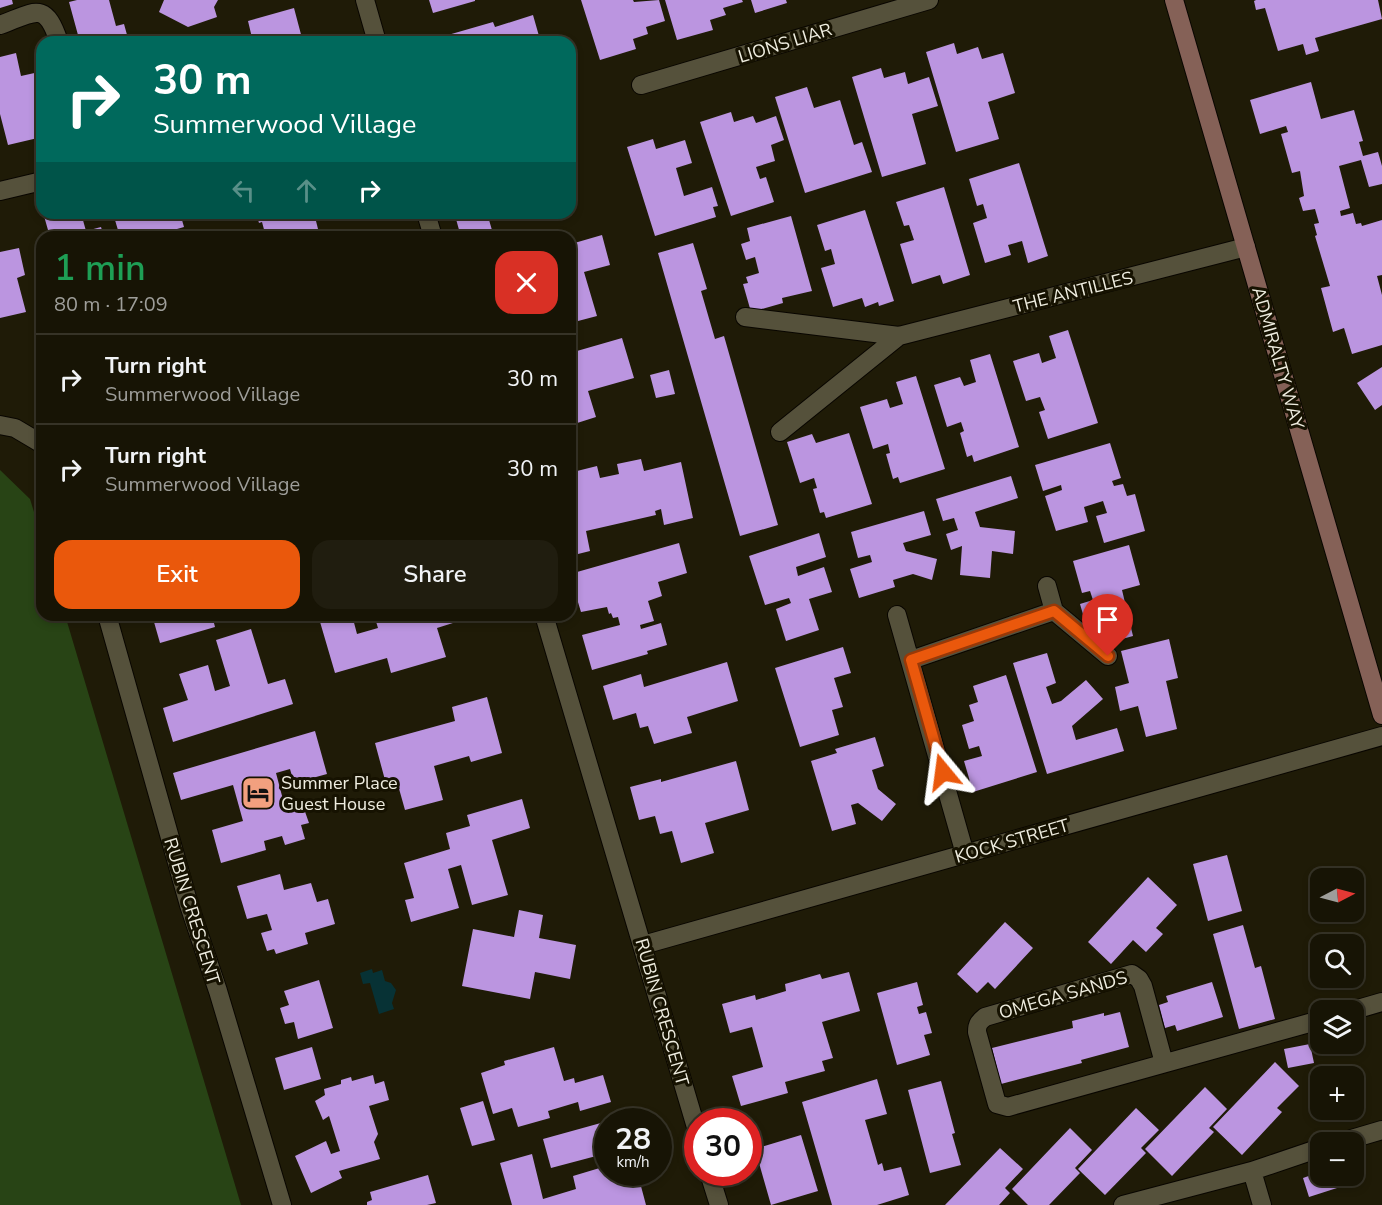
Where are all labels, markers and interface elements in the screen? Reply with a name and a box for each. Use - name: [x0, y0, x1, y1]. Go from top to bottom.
- street label: LIONS LIAR: [735, 17, 835, 69]
- text: 30 m: [153, 52, 252, 109]
- icon: right: [54, 60, 132, 138]
- text: Summerwood Village: [153, 106, 416, 143]
- icon: left: [227, 174, 260, 207]
- icon: ahead: [290, 174, 323, 207]
- icon: right: [353, 174, 386, 207]
- text: 1 min: [54, 244, 146, 293]
- button: close: [495, 251, 558, 314]
- street label: THE ANTILLES: [1011, 266, 1135, 318]
- street label: ADMIRALTY WAY: [1246, 284, 1310, 432]
- text: 80 m · 17:09: [54, 291, 168, 318]
- text: Turn right: [105, 351, 206, 381]
- icon: right: [54, 363, 87, 396]
- text: 30 m: [507, 364, 558, 394]
- text: Summerwood Village: [105, 381, 300, 408]
- text: Turn right: [105, 441, 206, 471]
- icon: right: [54, 453, 87, 486]
- text: 30 m: [507, 454, 558, 484]
- text: Summerwood Village: [105, 471, 300, 498]
- button: Exit: [54, 540, 300, 609]
- button: Share: [312, 540, 558, 609]
- pin: [1082, 594, 1133, 656]
- icon: arrive: [1091, 603, 1124, 636]
- position arrow: [911, 740, 975, 804]
- place label: Summer Place Guest House: [281, 771, 398, 816]
- hotel icon: Summer Place Guest House: [240, 775, 276, 811]
- street label: KOCK STREET: [952, 813, 1072, 869]
- street label: RUBIN CRESCENT: [158, 835, 226, 987]
- north arrow: [1310, 868, 1364, 922]
- map controls: [1310, 868, 1364, 1186]
- button: search: [1310, 934, 1364, 988]
- street label: RUBIN CRESCENT: [629, 936, 695, 1089]
- street label: OMEGA SANDS: [996, 965, 1130, 1025]
- button: layers: [1310, 1000, 1364, 1054]
- button: +: [1310, 1066, 1364, 1120]
- speed limit sign: 30: [684, 1108, 762, 1186]
- text: 28: [615, 1119, 651, 1160]
- button: −: [1310, 1132, 1364, 1186]
- text: km/h: [616, 1152, 650, 1172]

